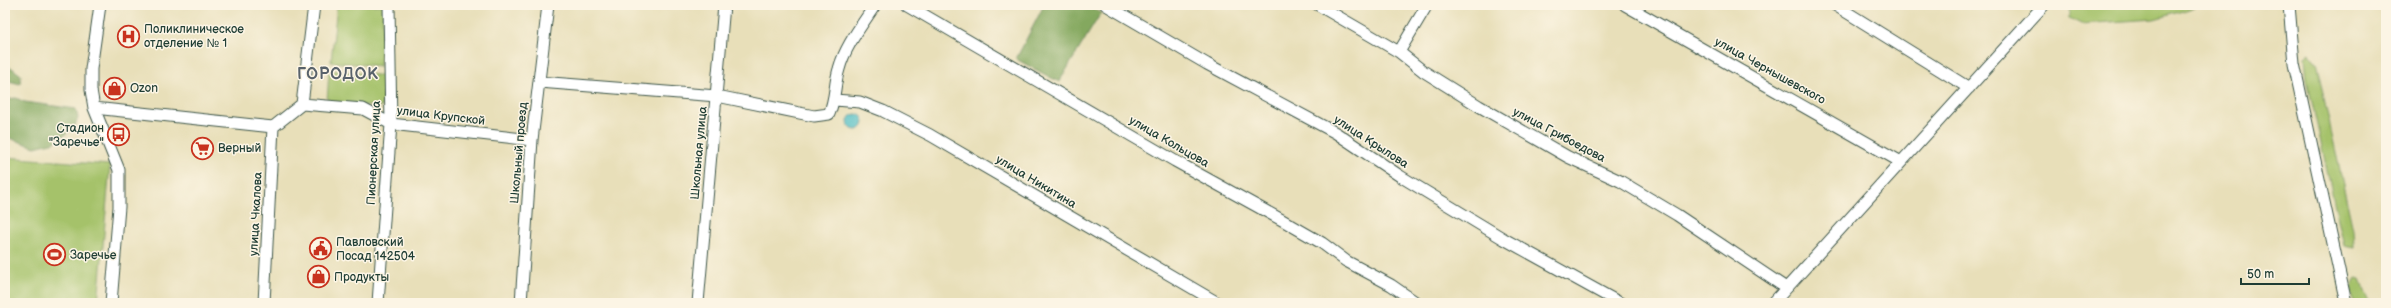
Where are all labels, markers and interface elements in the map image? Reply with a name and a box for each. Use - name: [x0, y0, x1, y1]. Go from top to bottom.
- place label: Поликлиническое отделение № 1: [144, 22, 244, 51]
- hospital icon: Поликлиническое отделение № 1: [115, 23, 141, 49]
- street label: улица Чернышевского: [1712, 34, 1828, 108]
- district label: ГОРОДОК: [297, 65, 379, 84]
- shop icon: Ozon: [102, 75, 128, 101]
- place label: Ozon: [130, 81, 158, 96]
- street label: Пионерская улица: [364, 100, 384, 206]
- street label: Школьный проезд: [507, 101, 531, 204]
- street label: улица Крупской: [396, 103, 486, 129]
- street label: улица Грибоедова: [1510, 104, 1608, 166]
- street label: Школьная улица: [687, 106, 711, 200]
- street label: улица Крылова: [1331, 112, 1411, 172]
- street label: улица Кольцова: [1126, 113, 1212, 171]
- place label: Стадион "Заречье": [49, 121, 104, 150]
- bus stop icon: Стадион "Заречье": [106, 122, 132, 148]
- supermarket icon: Верный: [190, 135, 216, 161]
- place label: Верный: [218, 141, 261, 156]
- street label: улица Никитина: [993, 152, 1079, 212]
- street label: улица Чкалова: [246, 172, 266, 256]
- place label: Павловский Посад 142504: [336, 235, 416, 264]
- public building icon: Павловский Посад 142504: [307, 236, 333, 262]
- sports icon: Заречье: [41, 242, 67, 268]
- place label: Заречье: [70, 248, 117, 263]
- scale bar: [2241, 260, 2309, 286]
- shop icon: Продукты: [305, 264, 331, 290]
- text: 50 m: [2247, 267, 2274, 282]
- place label: Продукты: [334, 270, 389, 285]

